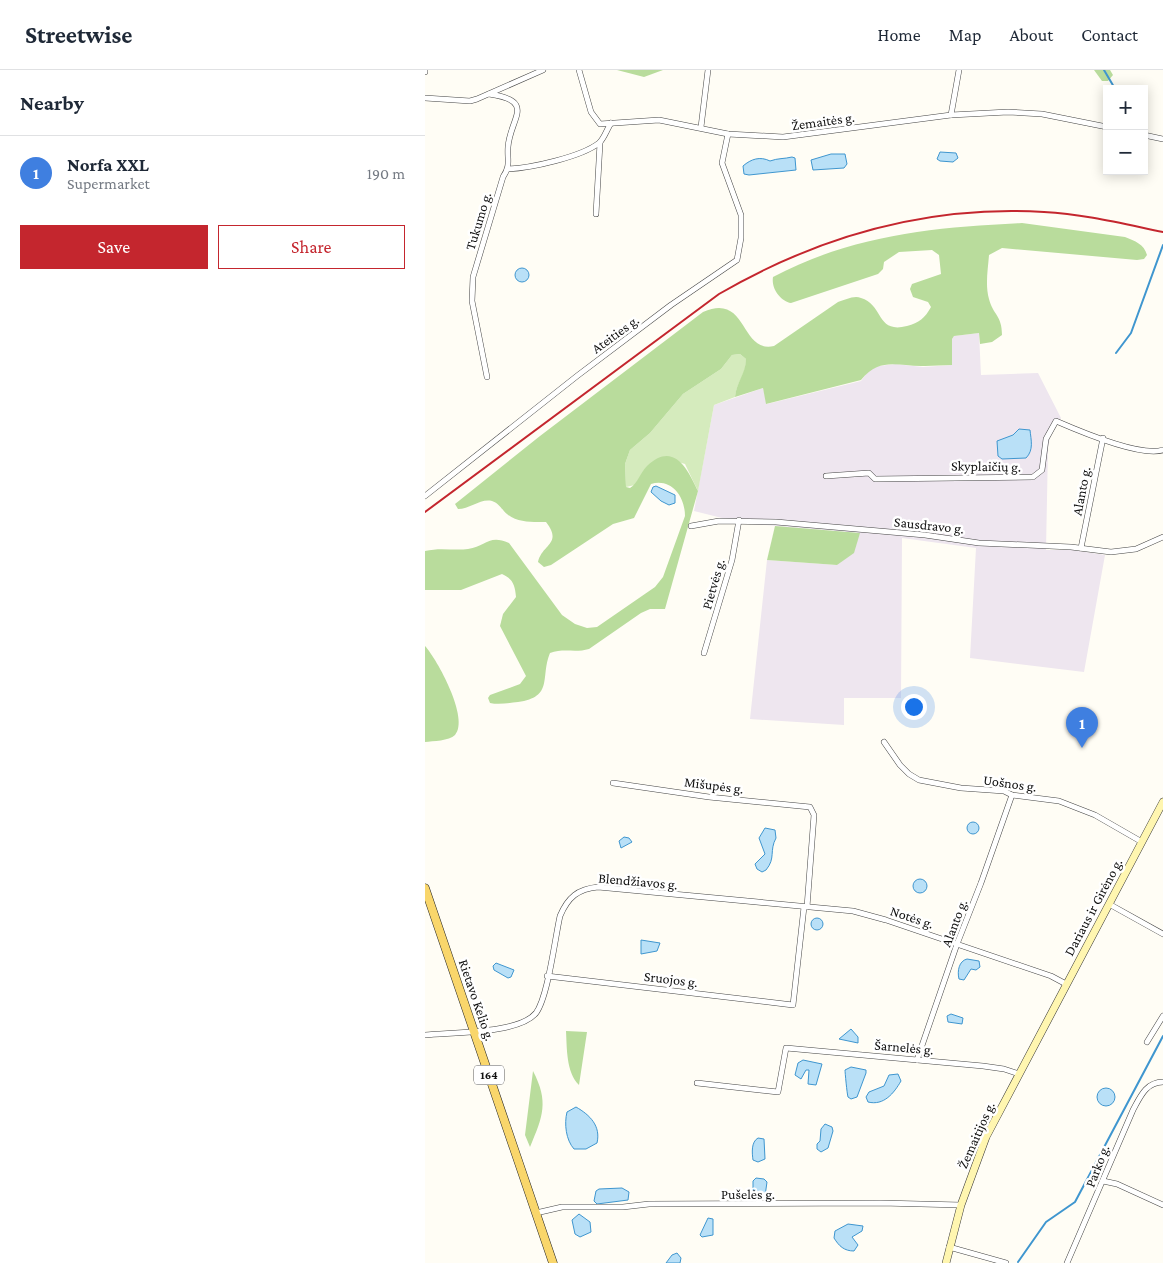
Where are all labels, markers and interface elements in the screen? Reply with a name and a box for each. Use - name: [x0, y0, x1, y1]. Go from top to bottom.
- text: Streetwise: [25, 21, 132, 48]
- text: Home: [878, 25, 921, 45]
- text: Map: [949, 25, 981, 45]
- text: About: [1009, 25, 1053, 45]
- text: Contact: [1081, 25, 1138, 45]
- map controls: [1103, 85, 1148, 175]
- button: +: [1103, 85, 1148, 130]
- text: Nearby: [20, 91, 84, 115]
- street label: Žemaitės g.: [790, 109, 856, 133]
- button: −: [1103, 130, 1148, 175]
- text: Norfa XXL: [67, 154, 149, 175]
- text: 1: [33, 165, 39, 182]
- text: 190 m: [367, 165, 405, 182]
- text: Supermarket: [67, 175, 150, 192]
- street label: Tukumo g.: [462, 190, 494, 252]
- button: Save: [20, 225, 208, 269]
- button: Share: [218, 225, 405, 269]
- street label: Ateities g.: [588, 312, 642, 356]
- street label: Skyplaičių g.: [951, 457, 1021, 475]
- street label: Alanto g.: [1068, 465, 1094, 517]
- street label: Sausdravo g.: [893, 513, 965, 537]
- street label: Pietvės g.: [698, 557, 728, 611]
- your location: [901, 694, 927, 720]
- pin: 1: [1066, 707, 1098, 748]
- street label: Uošnos g.: [982, 771, 1038, 795]
- street label: Mišupės g.: [683, 773, 745, 797]
- street label: Dariaus ir Girėno g.: [1061, 856, 1125, 958]
- street label: Blendžiavos g.: [598, 870, 678, 892]
- street label: Alanto g.: [938, 897, 970, 949]
- street label: Notės g.: [888, 902, 936, 932]
- street label: Rietavo Kelio g.: [456, 957, 498, 1043]
- street label: Sruojos g.: [643, 968, 699, 991]
- street label: Šarnelės g.: [874, 1036, 934, 1058]
- road number: 164: [474, 1066, 504, 1084]
- street label: Žemaitijos g.: [954, 1099, 999, 1171]
- street label: Parko g.: [1082, 1143, 1112, 1189]
- street label: Pušelės g.: [721, 1186, 775, 1202]

